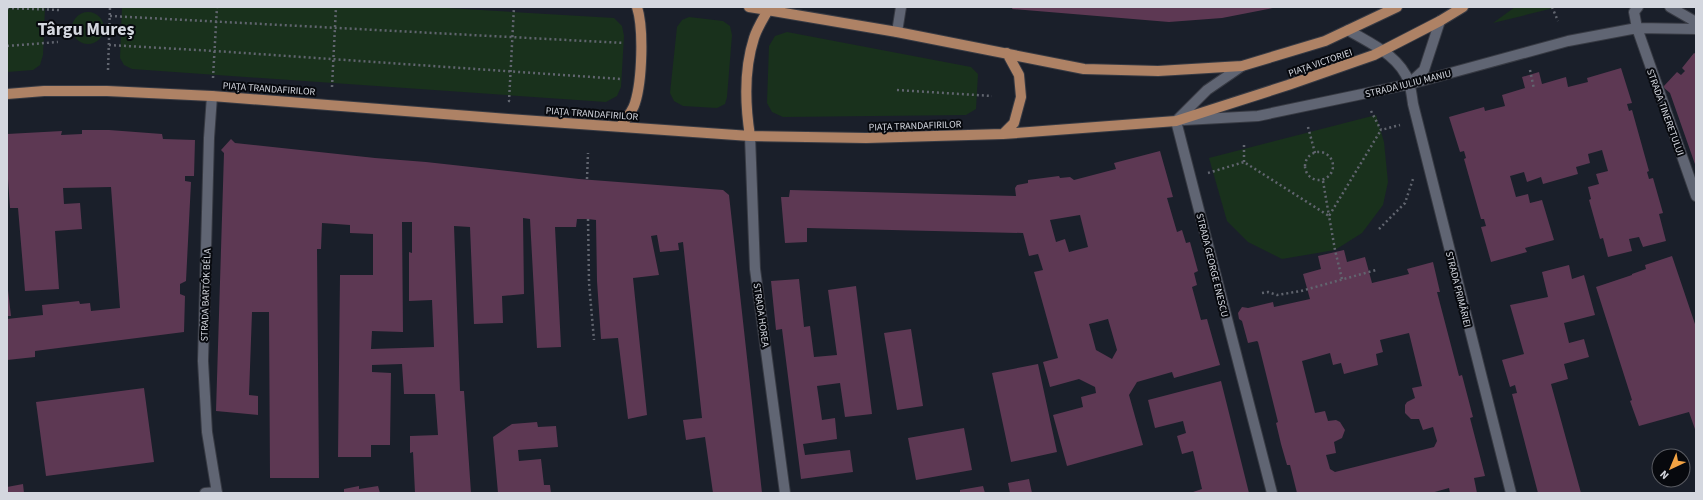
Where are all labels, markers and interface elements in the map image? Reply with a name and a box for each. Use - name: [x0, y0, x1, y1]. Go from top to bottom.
- district label: Târgu Mureș: [38, 17, 135, 42]
- street label: PIAȚA VICTORIEI: [1286, 45, 1354, 80]
- street label: STRADA IULIU MANIU: [1364, 66, 1453, 101]
- street label: STRADA TINERETULUI: [1643, 67, 1687, 158]
- street label: PIAȚA TRANDAFIRILOR: [222, 79, 316, 99]
- street label: PIAȚA TRANDAFIRILOR: [545, 104, 639, 124]
- street label: PIAȚA TRANDAFIRILOR: [868, 117, 962, 135]
- street label: STRADA GEORGE ENESCU: [1192, 212, 1232, 319]
- street label: STRADA BARTÓK BÉLA: [197, 248, 215, 342]
- street label: STRADA PRIMĂRIEI: [1442, 250, 1474, 329]
- street label: STRADA HOREA: [750, 282, 773, 349]
- north arrow: [1651, 448, 1691, 488]
- text: N: [1657, 467, 1672, 483]

